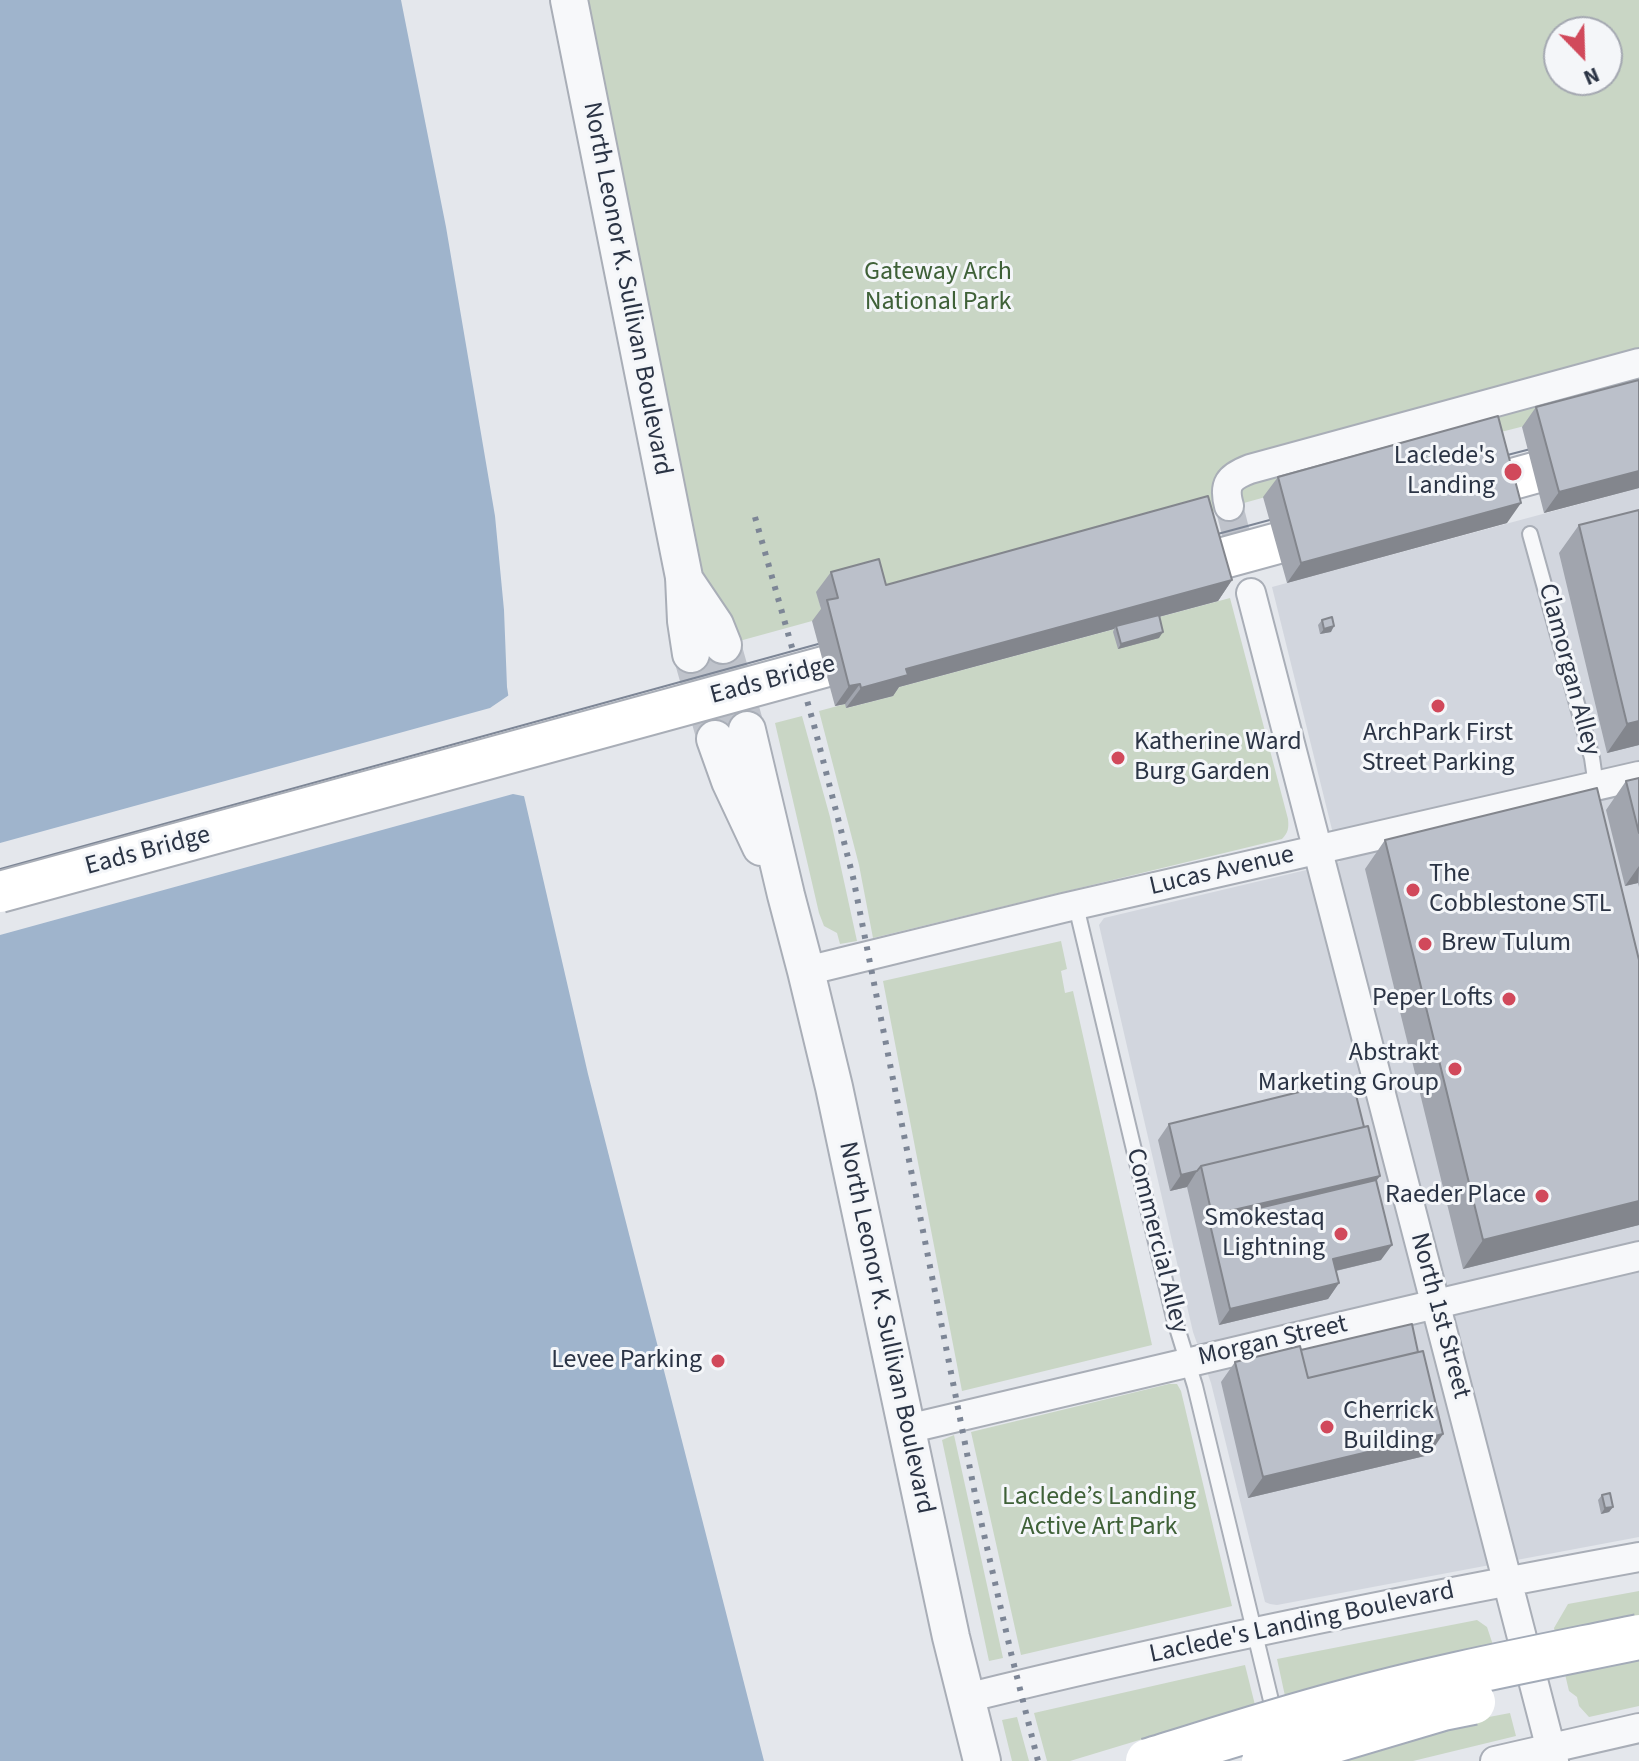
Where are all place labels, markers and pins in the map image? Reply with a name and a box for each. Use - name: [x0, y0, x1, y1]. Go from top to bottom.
- place label: Laclede's Landing: [1394, 441, 1495, 502]
- marker: Laclede's Landing: [1502, 461, 1524, 483]
- marker: ArchPark First Street Parking: [1429, 697, 1447, 715]
- place label: ArchPark First Street Parking: [1362, 718, 1514, 780]
- place label: Katherine Ward Burg Garden: [1134, 727, 1302, 788]
- marker: Katherine Ward Burg Garden: [1109, 749, 1127, 767]
- place label: The Cobblestone STL: [1429, 859, 1611, 920]
- marker: The Cobblestone STL: [1404, 881, 1422, 899]
- place label: Brew Tulum: [1441, 928, 1571, 960]
- marker: Brew Tulum: [1416, 935, 1434, 953]
- place label: Peper Lofts: [1372, 983, 1493, 1015]
- marker: Peper Lofts: [1500, 990, 1518, 1008]
- place label: Abstrakt Marketing Group: [1258, 1038, 1439, 1100]
- marker: Abstrakt Marketing Group: [1446, 1060, 1464, 1078]
- place label: Raeder Place: [1385, 1180, 1526, 1212]
- marker: Raeder Place: [1533, 1187, 1551, 1205]
- place label: Smokestaq Lightning: [1204, 1203, 1325, 1264]
- marker: Smokestaq Lightning: [1332, 1225, 1350, 1243]
- place label: Levee Parking: [551, 1345, 702, 1377]
- marker: Levee Parking: [709, 1352, 727, 1370]
- place label: Cherrick Building: [1343, 1396, 1434, 1458]
- marker: Cherrick Building: [1318, 1418, 1336, 1436]

